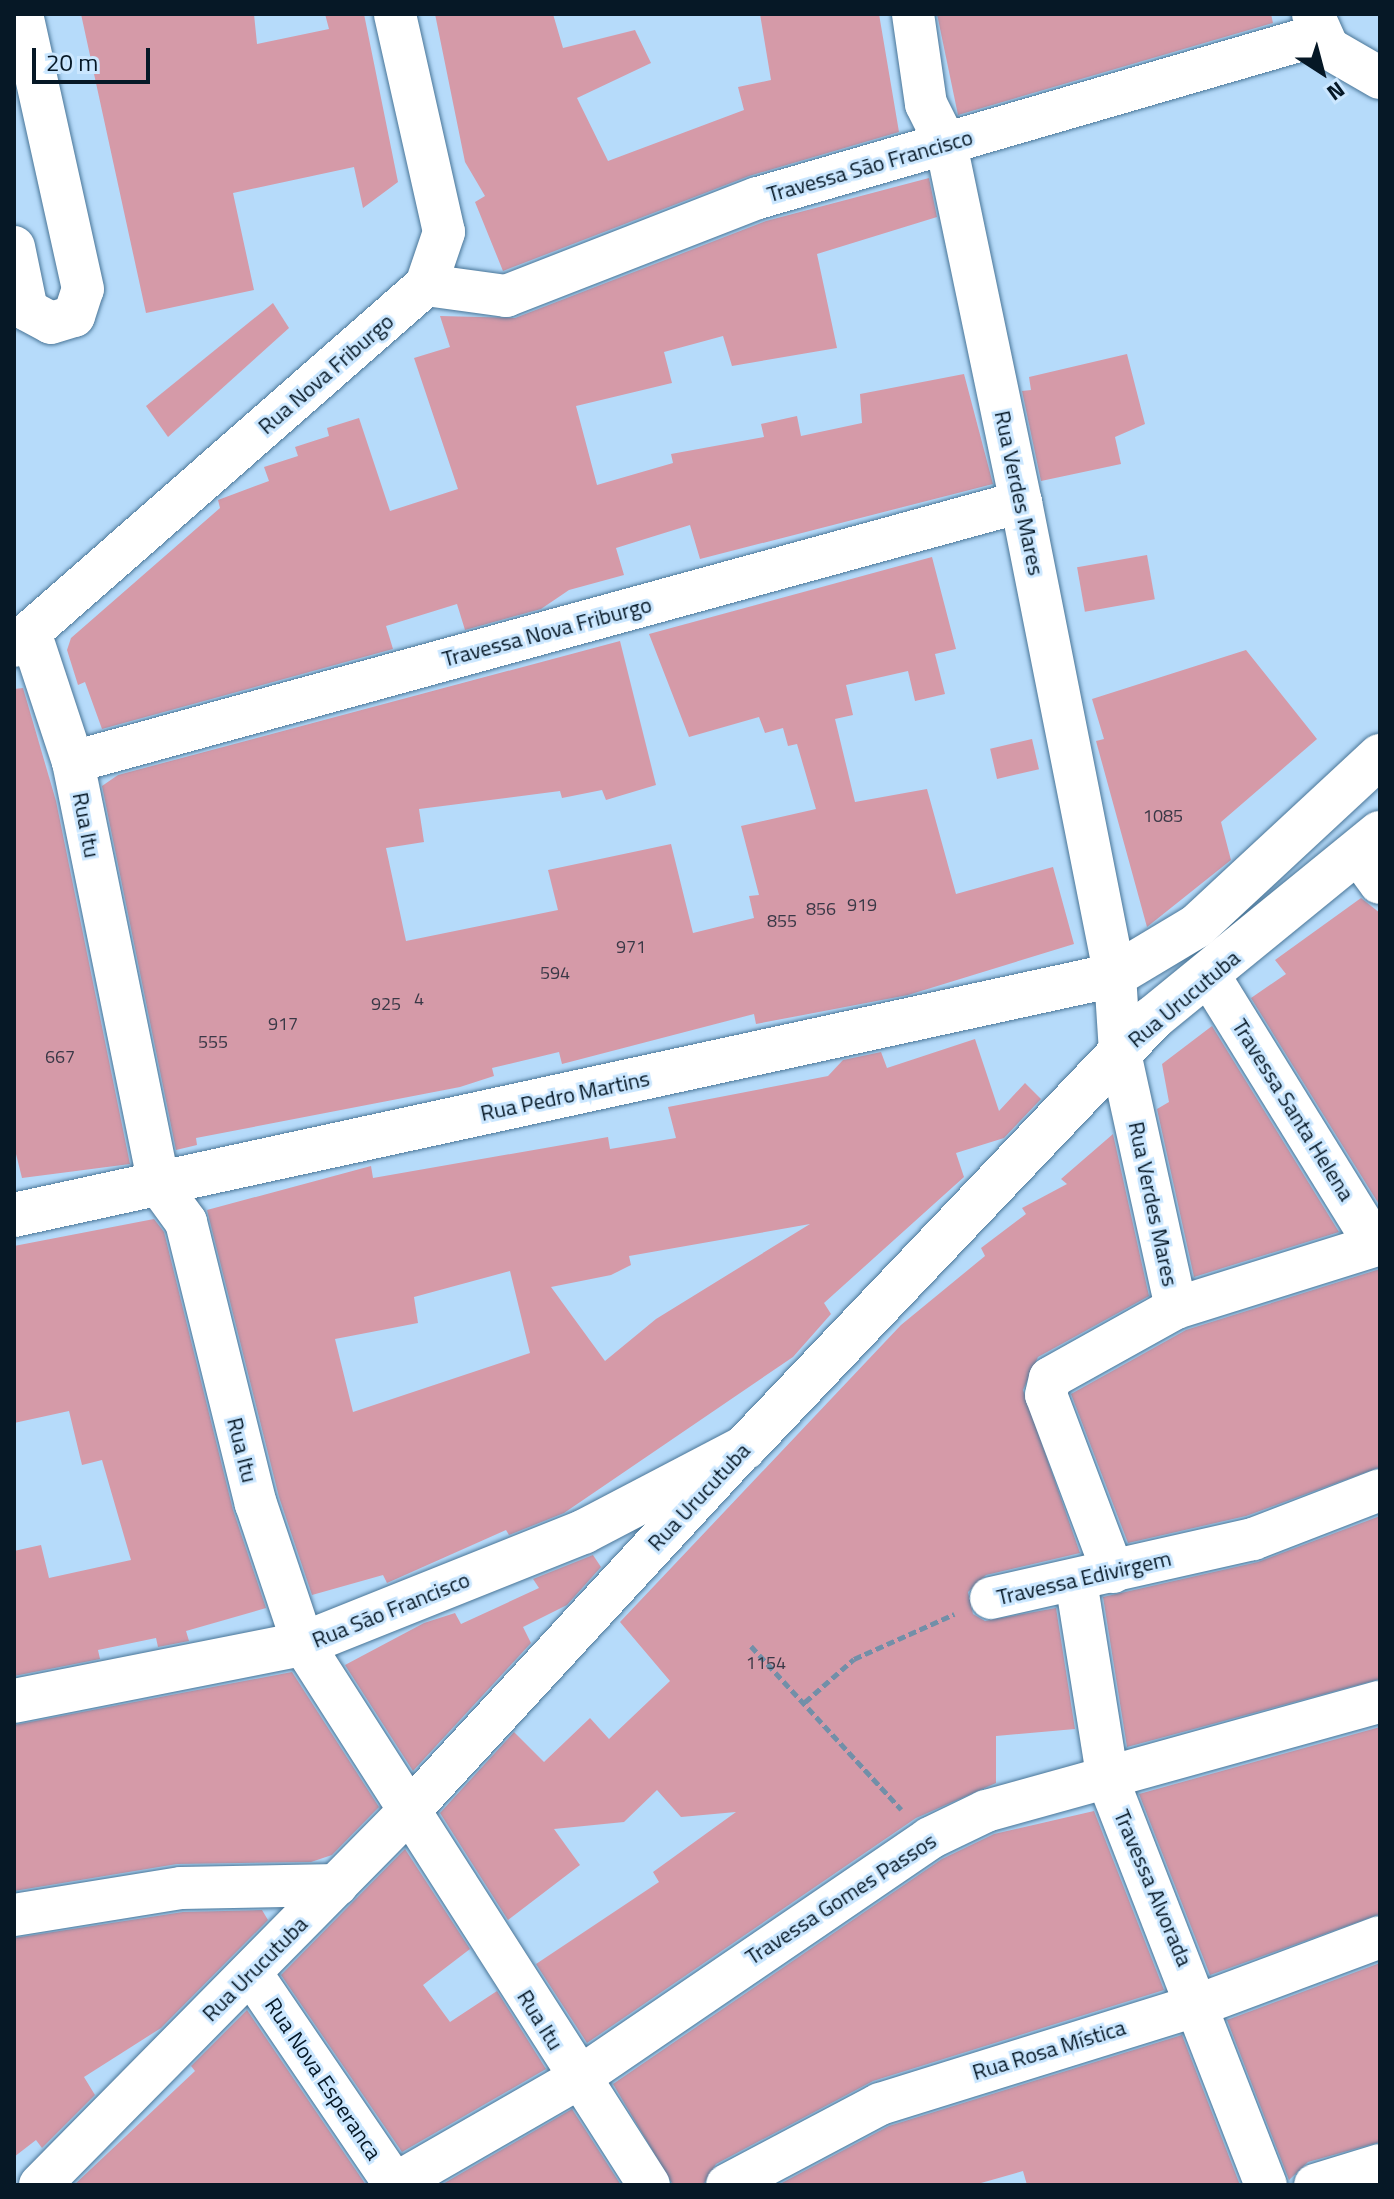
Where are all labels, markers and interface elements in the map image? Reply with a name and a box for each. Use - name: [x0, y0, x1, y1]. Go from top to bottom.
- scale bar: [36, 32, 154, 82]
- north arrow: [1282, 32, 1362, 112]
- text: 20 m: [46, 44, 98, 80]
- text: N: [1320, 73, 1352, 110]
- street label: Travessa São Francisco: [764, 124, 976, 208]
- street label: Rua Nova Friburgo: [253, 308, 399, 440]
- street label: Rua Verdes Mares: [989, 408, 1049, 578]
- street label: Travessa Nova Friburgo: [439, 591, 655, 673]
- street label: Rua Itu: [67, 790, 105, 860]
- house number: 1085: [1143, 805, 1183, 827]
- house number: 919: [847, 894, 877, 916]
- house number: 856: [806, 898, 836, 920]
- house number: 855: [767, 910, 797, 932]
- house number: 971: [616, 936, 646, 958]
- street label: Rua Urucutuba: [1123, 945, 1245, 1053]
- house number: 594: [540, 962, 570, 984]
- house number: 4: [414, 988, 424, 1010]
- house number: 925: [371, 993, 401, 1015]
- house number: 917: [268, 1013, 298, 1035]
- street label: Travessa Santa Helena: [1226, 1014, 1360, 1206]
- house number: 555: [198, 1031, 228, 1053]
- house number: 667: [45, 1046, 75, 1068]
- street label: Rua Pedro Martins: [478, 1065, 652, 1127]
- street label: Rua Verdes Mares: [1123, 1119, 1183, 1289]
- street label: Rua Itu: [221, 1415, 263, 1485]
- street label: Rua Urucutuba: [642, 1438, 756, 1556]
- street label: Travessa Edivirgem: [994, 1545, 1174, 1611]
- street label: Rua São Francisco: [308, 1566, 474, 1654]
- house number: 1154: [746, 1652, 786, 1674]
- street label: Travessa Alvorada: [1108, 1806, 1198, 1970]
- street label: Travessa Gomes Passos: [741, 1827, 941, 1971]
- street label: Rua Urucutuba: [197, 1911, 313, 2027]
- street label: Rua Itu: [511, 1985, 569, 2055]
- street label: Rua Nova Esperanca: [259, 1993, 387, 2165]
- street label: Rua Rosa Mística: [969, 2014, 1129, 2086]

